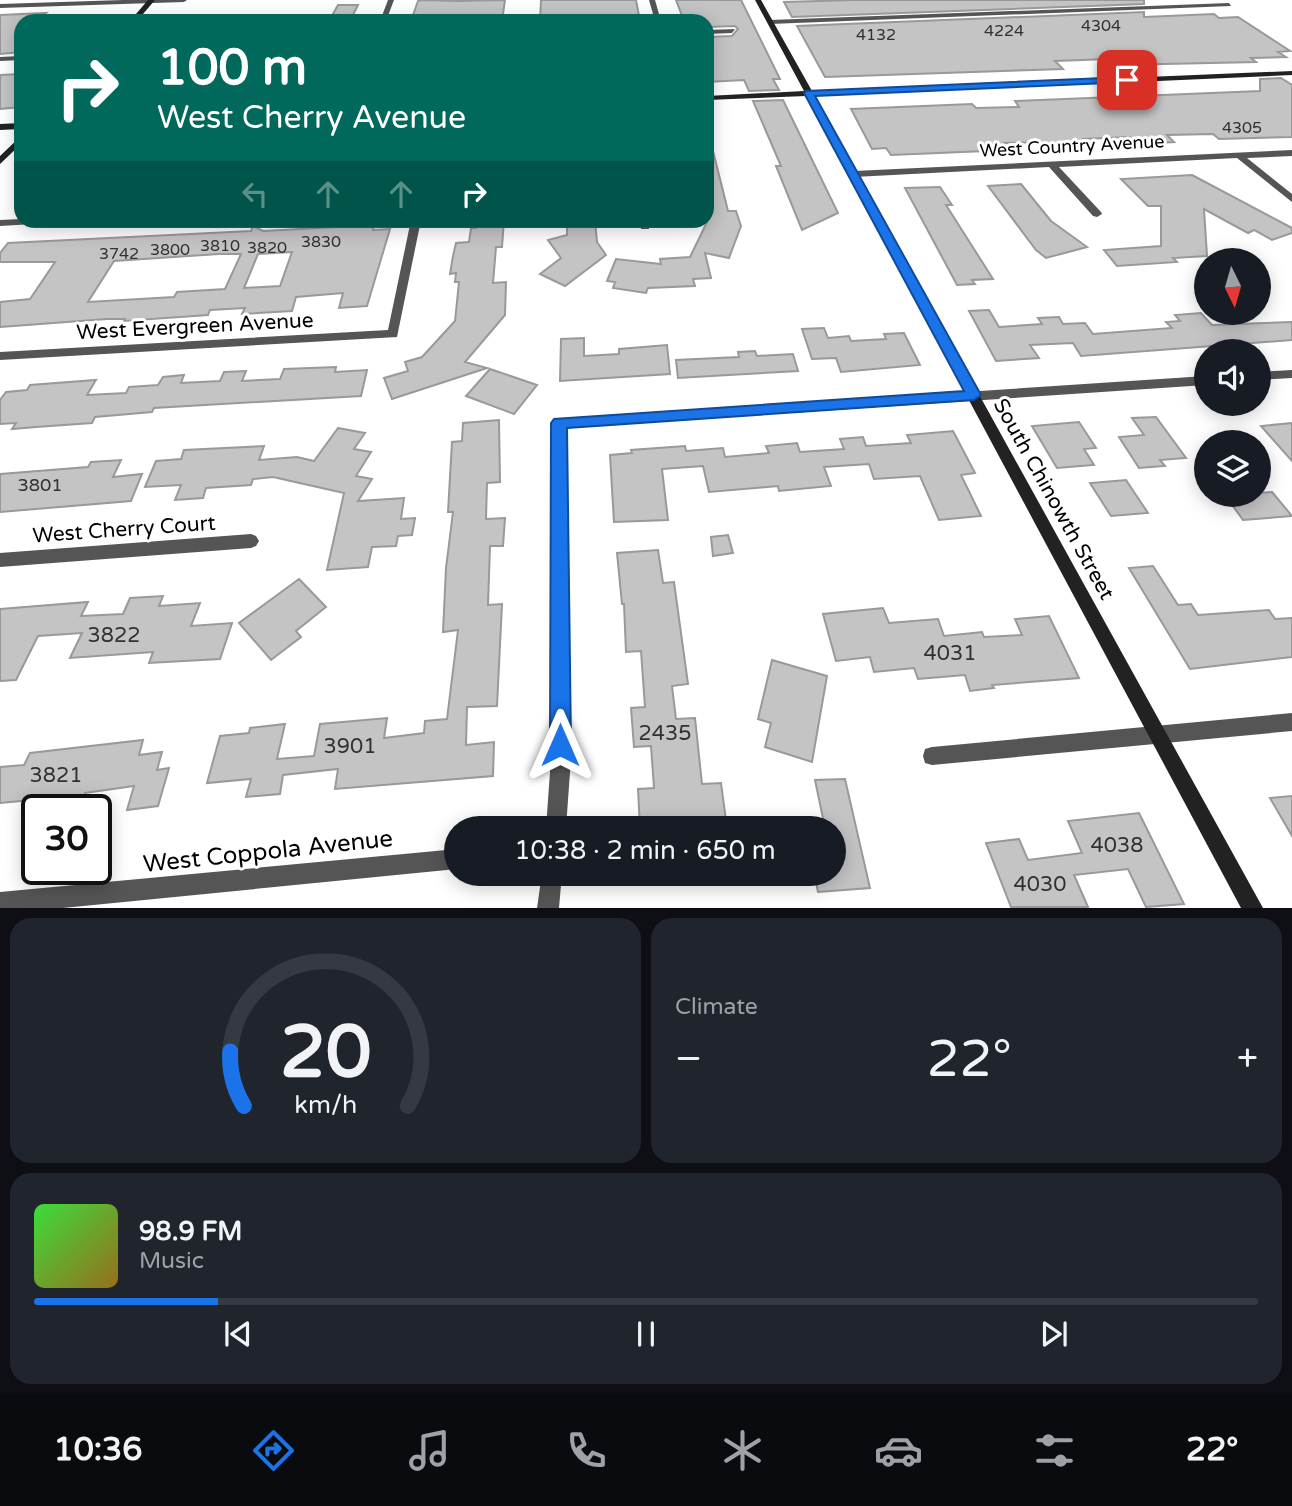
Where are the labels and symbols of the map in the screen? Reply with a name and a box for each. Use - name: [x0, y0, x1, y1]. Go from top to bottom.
- house number: 4304: [1081, 16, 1121, 36]
- house number: 4224: [984, 21, 1024, 41]
- house number: 4132: [856, 25, 896, 45]
- pin: [1097, 50, 1157, 110]
- house number: 4305: [1222, 118, 1262, 138]
- street label: West Country Avenue: [979, 130, 1165, 162]
- house number: 3830: [301, 232, 341, 252]
- house number: 3810: [200, 236, 240, 256]
- house number: 3820: [247, 238, 287, 258]
- house number: 3800: [150, 240, 190, 260]
- house number: 3742: [99, 244, 139, 264]
- north arrow: [1194, 248, 1270, 326]
- street label: West Evergreen Avenue: [76, 308, 314, 345]
- street label: South Chinowth Street: [988, 394, 1119, 604]
- house number: 3801: [17, 474, 63, 496]
- street label: West Cherry Court: [32, 511, 216, 548]
- house number: 3822: [88, 623, 140, 648]
- house number: 4031: [924, 641, 976, 666]
- position arrow: [523, 708, 597, 782]
- house number: 2435: [639, 721, 691, 746]
- house number: 3901: [324, 734, 376, 759]
- house number: 3821: [30, 763, 82, 788]
- speed limit sign: 30: [21, 794, 112, 885]
- street label: West Coppola Avenue: [142, 824, 394, 879]
- house number: 4038: [1091, 833, 1143, 858]
- house number: 4030: [1014, 872, 1066, 897]

